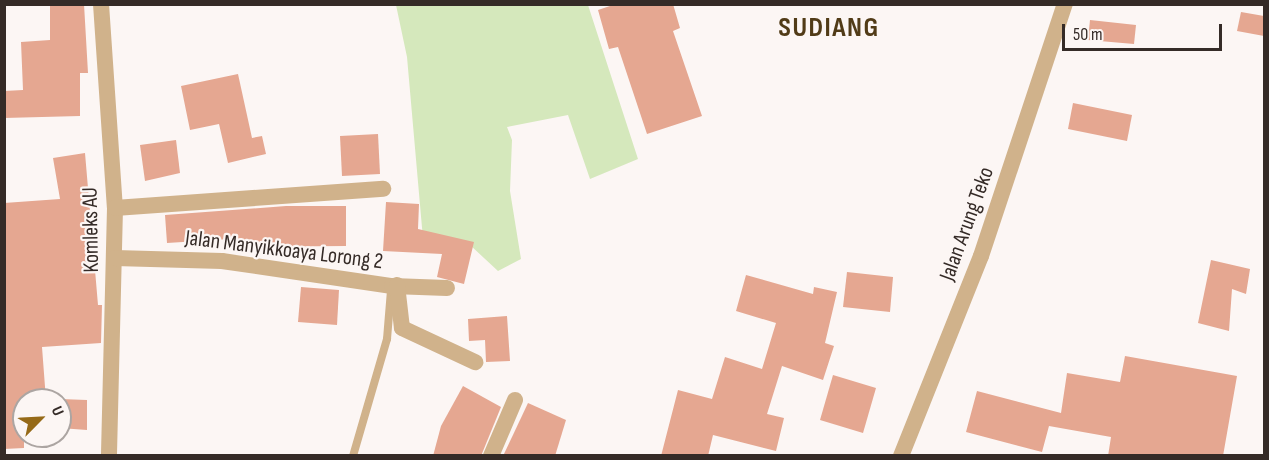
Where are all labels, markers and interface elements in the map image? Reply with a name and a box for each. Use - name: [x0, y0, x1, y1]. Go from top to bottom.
- district label: SUDIANG: [778, 11, 880, 45]
- scale bar: [1065, 12, 1226, 50]
- text: 50 m: [1073, 24, 1103, 45]
- street label: Jalan Arung Teko: [934, 164, 1000, 284]
- street label: Komleks AU: [77, 187, 105, 273]
- street label: Jalan Manyikkoaya Lorong 2: [184, 225, 384, 275]
- north arrow: [12, 388, 72, 448]
- text: U: [47, 404, 67, 419]

